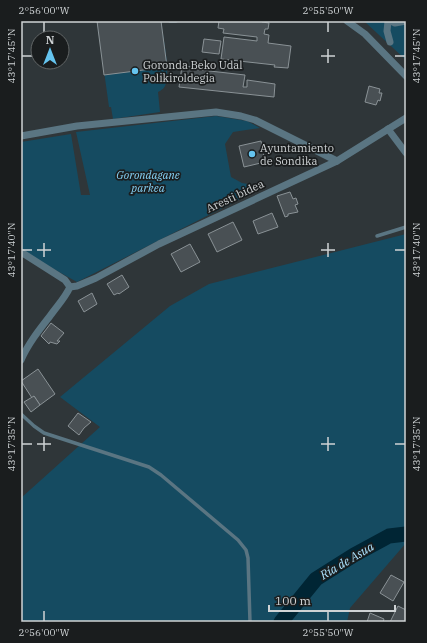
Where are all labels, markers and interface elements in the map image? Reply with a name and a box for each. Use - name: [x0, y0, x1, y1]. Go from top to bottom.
- text: 2°56'00"W: [18, 4, 70, 17]
- text: 2°55'50"W: [302, 4, 354, 17]
- text: 43°17'45"N: [5, 28, 18, 84]
- text: 43°17'45"N: [410, 28, 423, 84]
- north arrow: [30, 30, 70, 70]
- text: N: [46, 33, 55, 47]
- place label: Goronda Beko Udal Polikiroldegia: [143, 58, 243, 85]
- marker: Goronda Beko Udal Polikiroldegia: [130, 66, 140, 76]
- place label: Ayuntamiento de Sondika: [260, 141, 334, 168]
- marker: Ayuntamiento de Sondika: [247, 149, 257, 159]
- park label: Gorondagane parkea: [116, 168, 180, 195]
- street label: Aresti bidea: [204, 177, 266, 215]
- text: 43°17'40"N: [5, 222, 18, 278]
- text: 43°17'40"N: [410, 222, 423, 278]
- text: 43°17'35"N: [5, 416, 18, 472]
- text: 43°17'35"N: [410, 416, 423, 472]
- water label: Ría de Asua: [316, 538, 377, 583]
- scale bar: [269, 587, 395, 613]
- text: 100 m: [275, 593, 311, 608]
- text: 2°56'00"W: [18, 626, 70, 639]
- text: 2°55'50"W: [302, 626, 354, 639]

